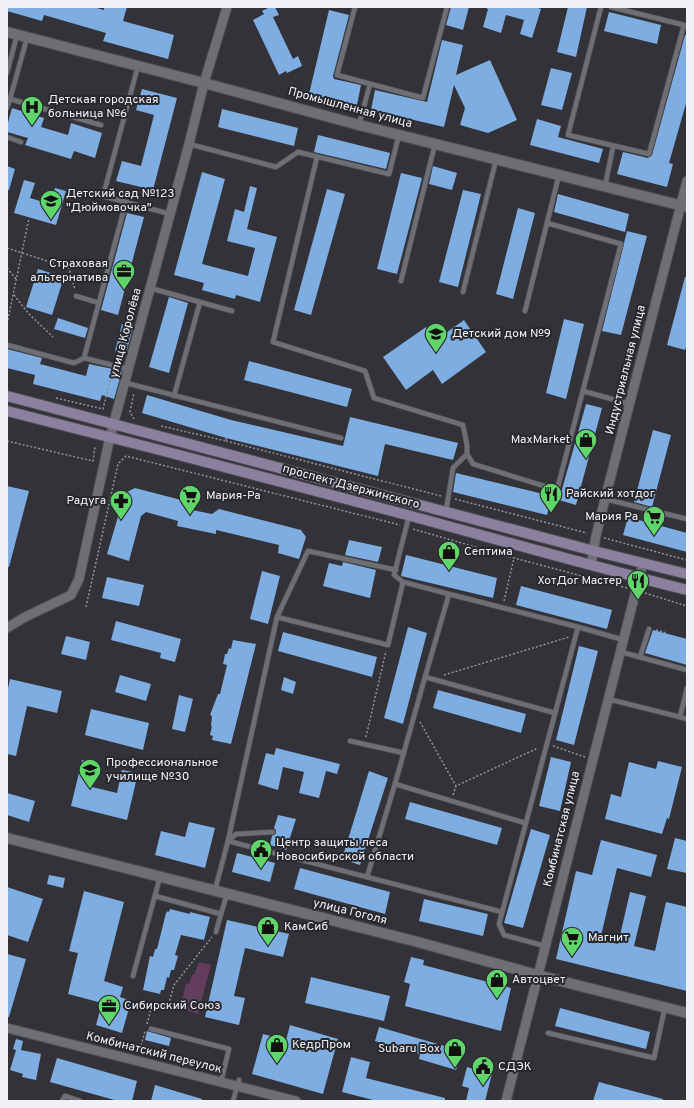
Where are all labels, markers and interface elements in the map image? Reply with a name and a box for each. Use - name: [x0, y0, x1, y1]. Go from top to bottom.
- street label: Промышленная улица: [286, 84, 414, 132]
- place label: Детская городская больница №6: [48, 92, 159, 122]
- hospital icon: Детская городская больница №6: [19, 94, 45, 127]
- place label: Детский сад №123 "Дюймовочка": [66, 186, 175, 216]
- school or university icon: Детский сад №123 "Дюймовочка": [38, 188, 64, 221]
- place label: Страховая альтернатива: [30, 256, 108, 286]
- office icon: Страховая альтернатива: [111, 258, 137, 291]
- street label: улица Королёва: [106, 286, 146, 380]
- street label: Индустриальная улица: [602, 303, 650, 437]
- school or university icon: Детский дом №9: [423, 321, 449, 354]
- place label: Детский дом №9: [452, 326, 551, 342]
- shop icon: MaxMarket: [573, 427, 599, 460]
- place label: MaxMarket: [511, 432, 570, 448]
- street label: проспект Дзержинского: [281, 461, 422, 513]
- restaurant icon: Райский хотдог: [538, 481, 564, 514]
- supermarket icon: Мария-Ра: [177, 483, 203, 516]
- place label: Райский хотдог: [566, 486, 655, 502]
- pharmacy icon: Радуга: [108, 488, 134, 521]
- place label: Мария-Ра: [206, 488, 261, 504]
- place label: Радуга: [67, 493, 106, 509]
- supermarket icon: Мария Ра: [641, 504, 667, 537]
- place label: Мария Ра: [585, 509, 638, 525]
- shop icon: Септима: [436, 539, 462, 572]
- place label: Септима: [464, 544, 513, 560]
- restaurant icon: ХотДог Мастер: [625, 568, 651, 601]
- place label: ХотДог Мастер: [537, 573, 622, 589]
- place label: Профессиональное училище №30: [106, 755, 218, 785]
- school or university icon: Профессиональное училище №30: [77, 757, 103, 790]
- street label: Комбинатская улица: [540, 769, 584, 889]
- place label: Центр защиты леса Новосибирской области: [276, 835, 414, 865]
- public building icon: Центр защиты леса Новосибирской области: [248, 837, 274, 870]
- street label: улица Гоголя: [311, 895, 389, 929]
- shop icon: КамСиб: [255, 914, 281, 947]
- place label: КамСиб: [284, 919, 328, 935]
- supermarket icon: Магнит: [559, 925, 585, 958]
- place label: Магнит: [588, 930, 629, 946]
- shop icon: Автоцвет: [484, 967, 510, 1000]
- place label: Автоцвет: [512, 972, 566, 988]
- office icon: Сибирский Союз: [96, 993, 122, 1026]
- place label: Сибирский Союз: [124, 998, 221, 1014]
- street label: Комбинатский переулок: [84, 1028, 224, 1078]
- shop icon: КедрПром: [264, 1032, 290, 1065]
- shop icon: Subaru Box: [442, 1036, 468, 1069]
- place label: КедрПром: [292, 1037, 351, 1053]
- place label: Subaru Box: [378, 1041, 440, 1057]
- public building icon: СДЭК: [470, 1054, 496, 1087]
- place label: СДЭК: [498, 1059, 532, 1075]

